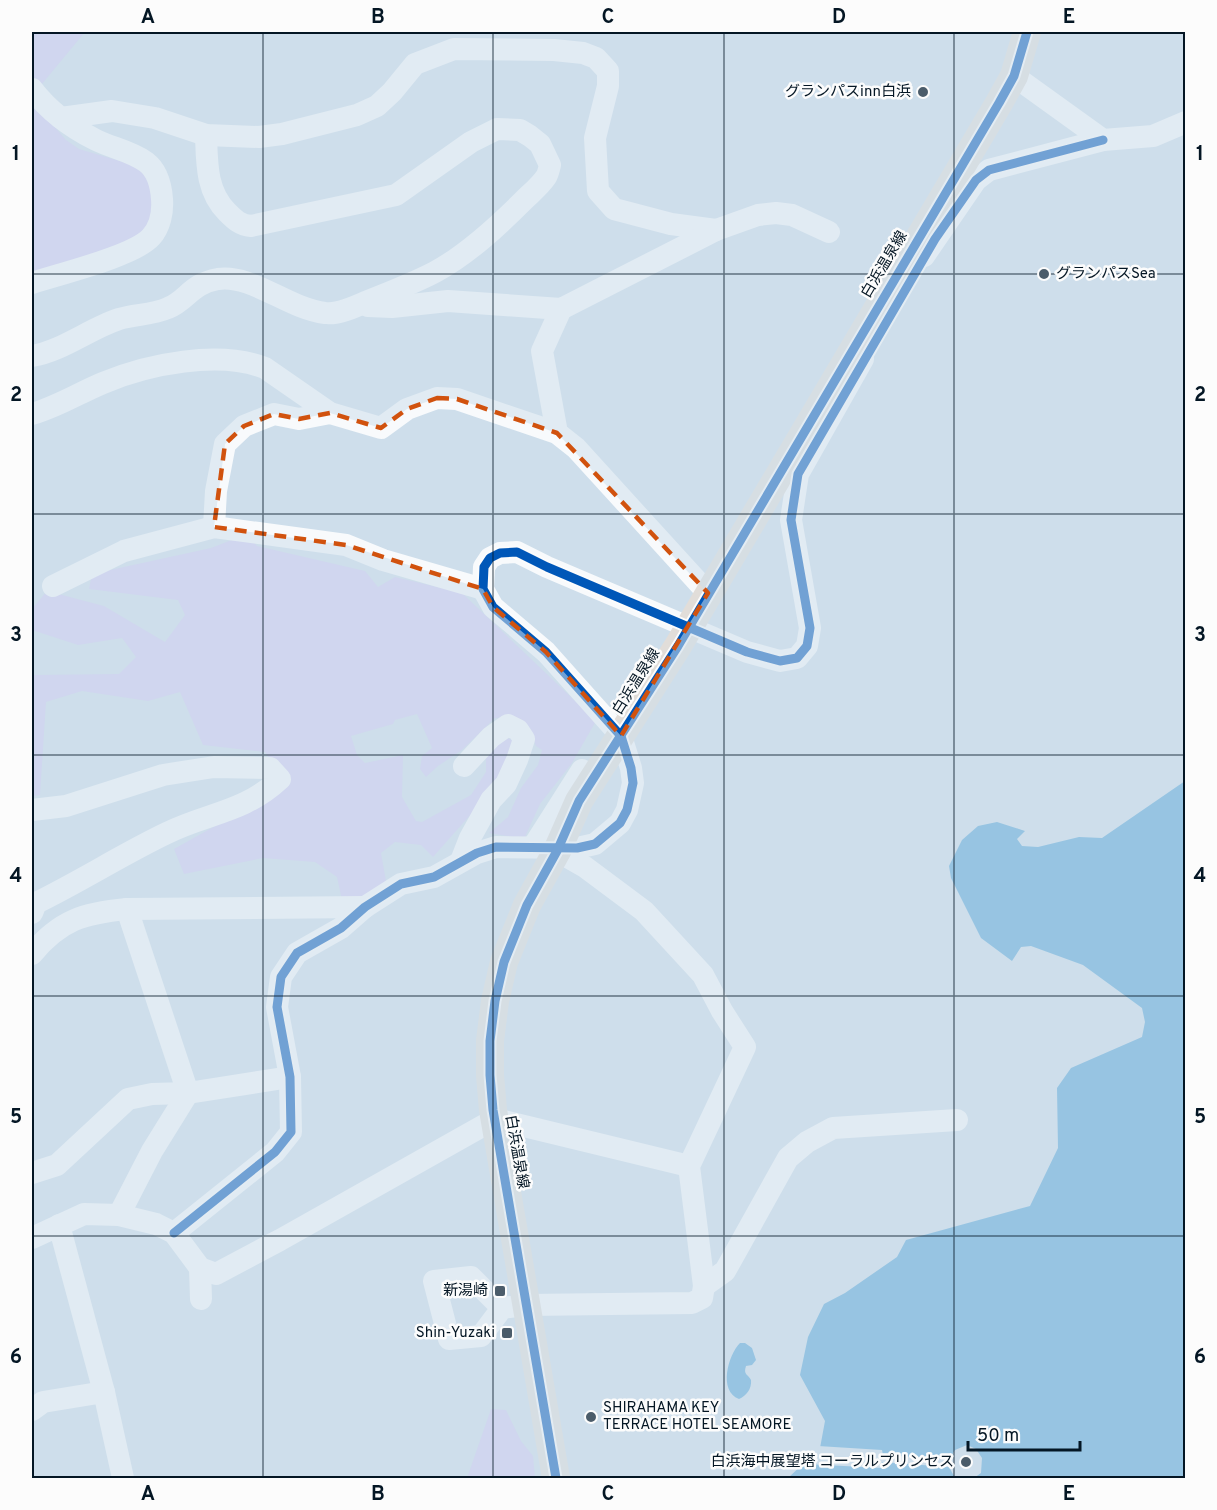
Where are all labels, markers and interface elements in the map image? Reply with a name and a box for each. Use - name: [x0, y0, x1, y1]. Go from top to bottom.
- text: A: [141, 5, 155, 31]
- text: B: [371, 5, 385, 31]
- text: C: [602, 5, 614, 31]
- text: D: [832, 5, 846, 31]
- text: E: [1063, 5, 1075, 31]
- place label: グランパスinn白浜: [785, 83, 911, 102]
- marker: グランパスinn白浜: [916, 85, 930, 99]
- text: 1: [12, 142, 20, 168]
- text: 1: [1196, 142, 1204, 168]
- street label: 白浜温泉線: [858, 228, 912, 302]
- place label: グランパスSea: [1056, 265, 1156, 284]
- marker: グランパスSea: [1037, 267, 1051, 281]
- text: 2: [10, 383, 22, 409]
- text: 2: [1194, 383, 1206, 409]
- text: 3: [10, 623, 22, 649]
- text: 3: [1194, 623, 1206, 649]
- street label: 白浜温泉線: [609, 645, 665, 719]
- text: 4: [10, 864, 22, 890]
- text: 4: [1194, 864, 1206, 890]
- text: 5: [10, 1105, 22, 1131]
- text: 5: [1194, 1105, 1206, 1131]
- street label: 白浜温泉線: [500, 1113, 532, 1191]
- place label: 新湯崎: [443, 1282, 488, 1301]
- marker: 新湯崎: [493, 1284, 507, 1298]
- place label: Shin-Yuzaki: [416, 1324, 495, 1343]
- marker: Shin-Yuzaki: [500, 1326, 514, 1340]
- text: 6: [10, 1345, 22, 1371]
- text: 6: [1194, 1345, 1206, 1371]
- place label: SHIRAHAMA KEY TERRACE HOTEL SEAMORE: [603, 1399, 791, 1435]
- marker: SHIRAHAMA KEY TERRACE HOTEL SEAMORE: [584, 1410, 598, 1424]
- scale bar: [968, 1414, 1080, 1452]
- text: 50 m: [977, 1425, 1019, 1448]
- place label: 白浜海中展望塔 コーラルプリンセス: [710, 1453, 954, 1472]
- marker: 白浜海中展望塔 コーラルプリンセス: [959, 1455, 973, 1469]
- text: A: [141, 1482, 155, 1508]
- text: B: [371, 1482, 385, 1508]
- text: C: [602, 1482, 614, 1508]
- text: D: [832, 1482, 846, 1508]
- text: E: [1063, 1482, 1075, 1508]

